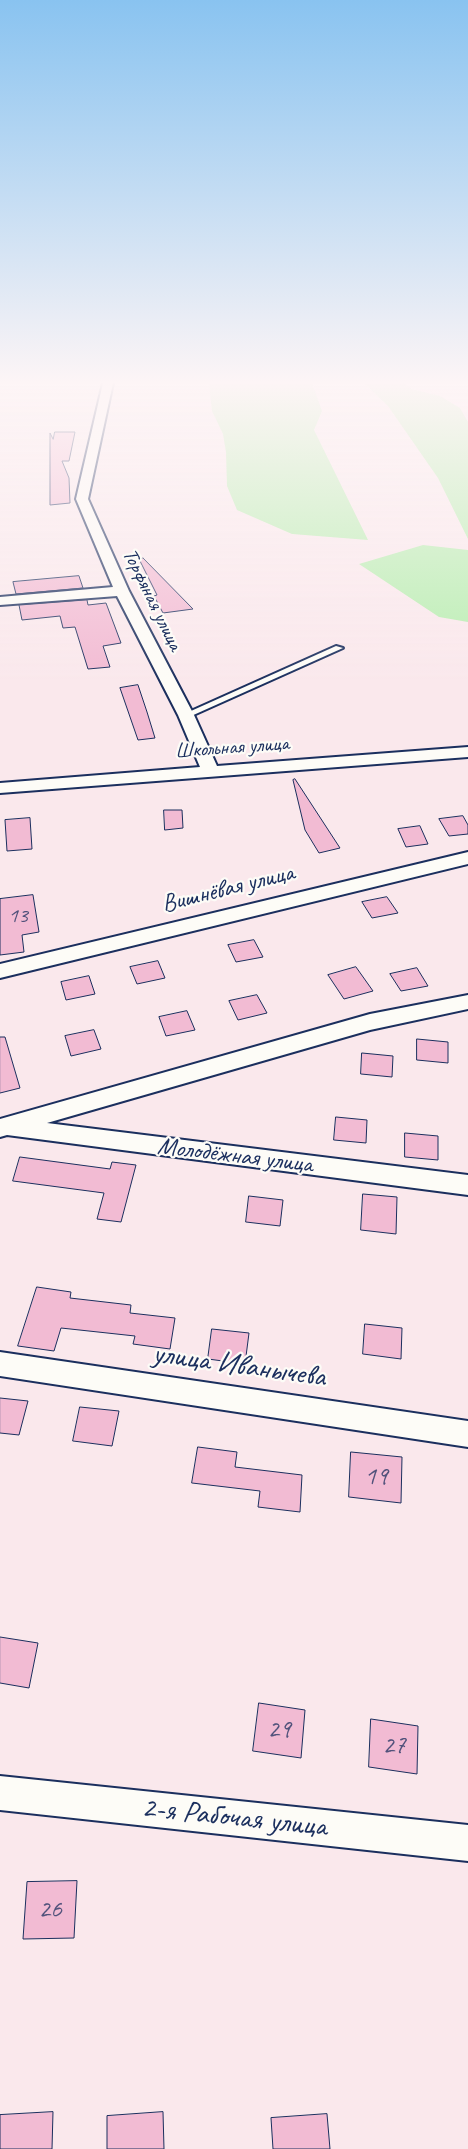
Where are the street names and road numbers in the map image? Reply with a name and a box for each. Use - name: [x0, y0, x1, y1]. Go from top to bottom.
- street label: Торфяная улица: [116, 545, 188, 655]
- street label: Школьная улица: [174, 731, 290, 765]
- street label: Вишнёвая улица: [159, 858, 297, 920]
- street label: Молодёжная улица: [156, 1132, 314, 1180]
- street label: улица Иванычева: [150, 1336, 328, 1396]
- street label: 2-я Рабочая улица: [140, 1790, 328, 1846]

